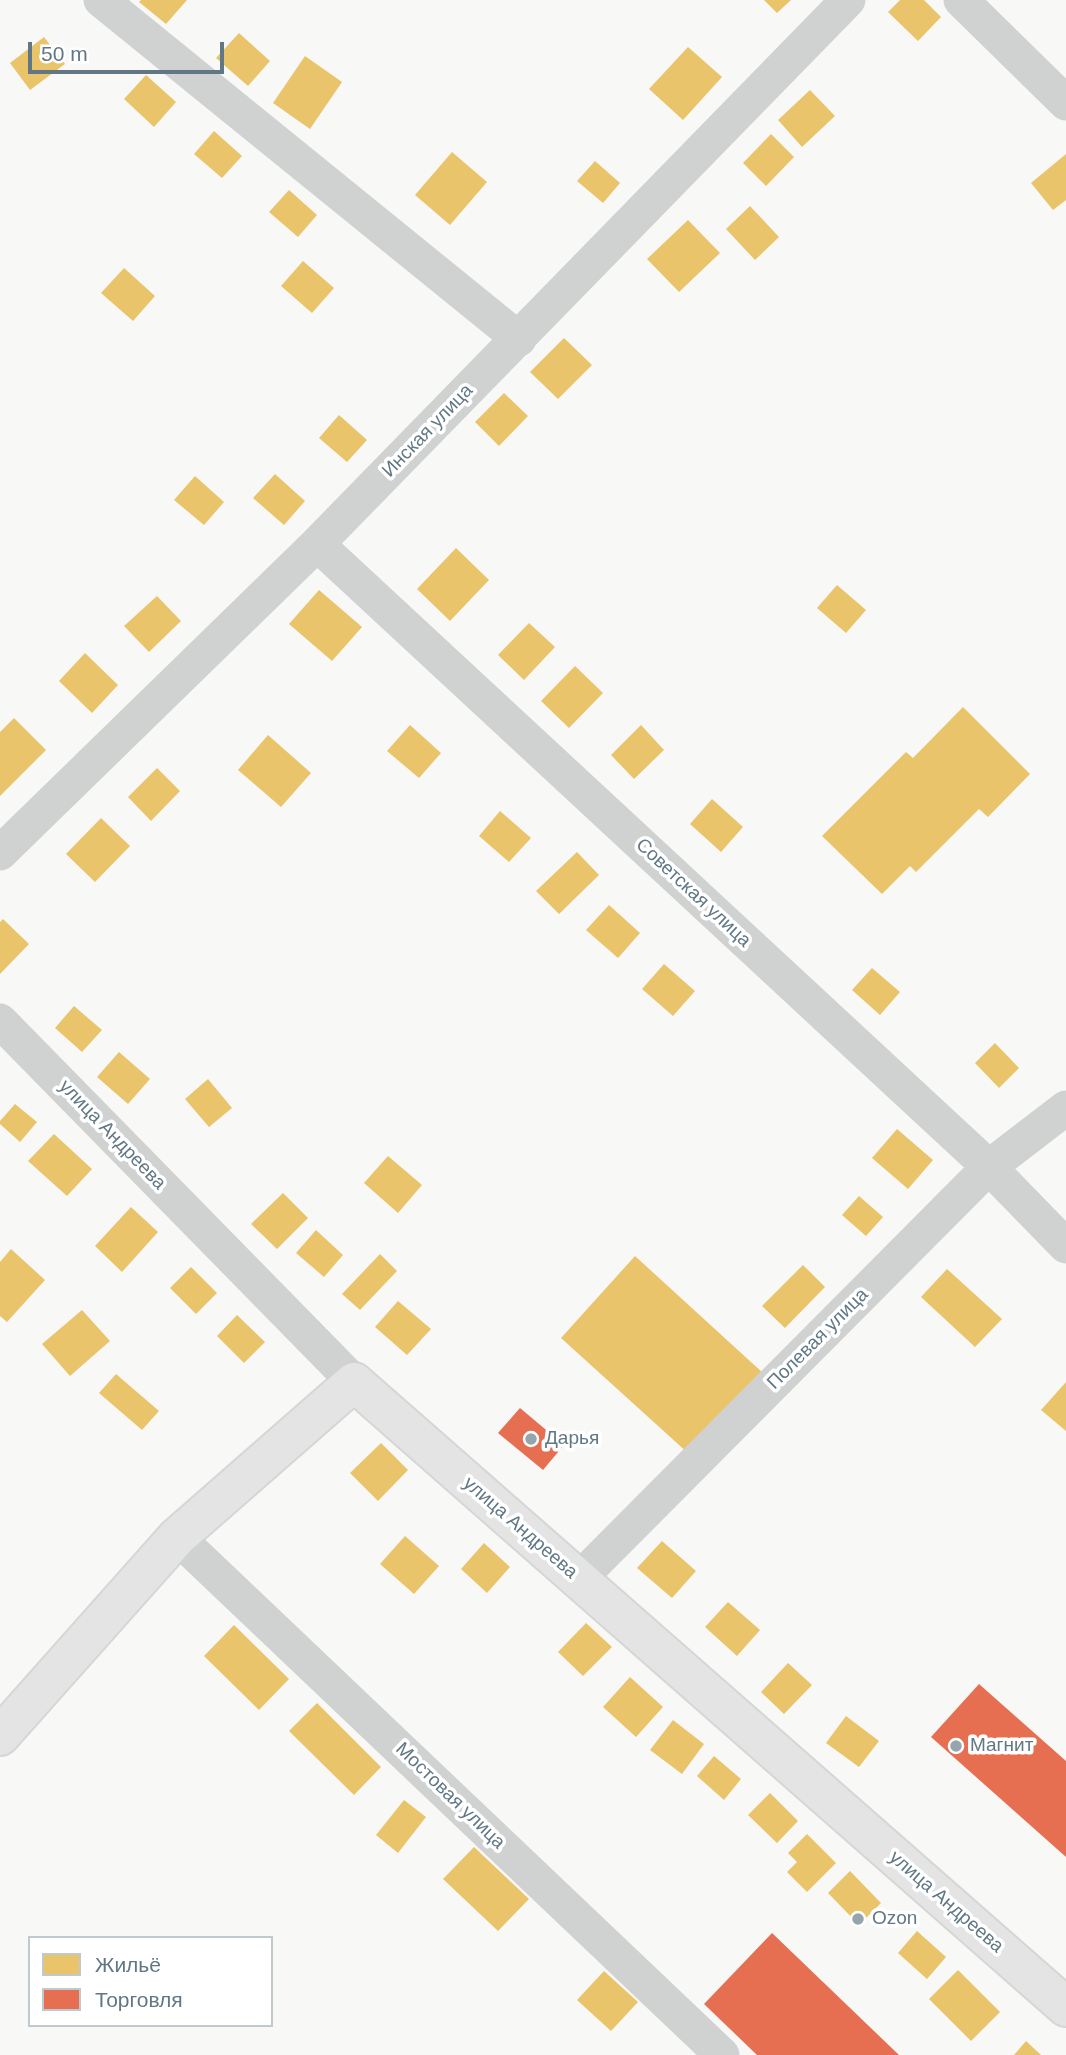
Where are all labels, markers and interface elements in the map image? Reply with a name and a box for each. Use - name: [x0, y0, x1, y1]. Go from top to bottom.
- scale bar: [32, 28, 228, 72]
- text: 50 m: [41, 42, 88, 65]
- street label: Инская улица: [378, 380, 478, 482]
- street label: Советская улица: [631, 834, 755, 952]
- street label: улица Андреева: [54, 1075, 170, 1195]
- street label: Полевая улица: [763, 1284, 873, 1394]
- place label: Дарья: [545, 1428, 599, 1450]
- marker: Дарья: [523, 1431, 539, 1447]
- street label: улица Андреева: [458, 1472, 582, 1584]
- place label: Магнит: [970, 1735, 1033, 1757]
- street label: Мостовая улица: [391, 1738, 509, 1854]
- marker: Магнит: [948, 1738, 964, 1754]
- street label: улица Андреева: [884, 1846, 1008, 1958]
- place label: Ozon: [872, 1908, 917, 1930]
- marker: Ozon: [850, 1911, 866, 1927]
- legend: [28, 1936, 273, 2027]
- text: Жильё: [95, 1953, 161, 1976]
- text: Торговля: [95, 1988, 183, 2011]

